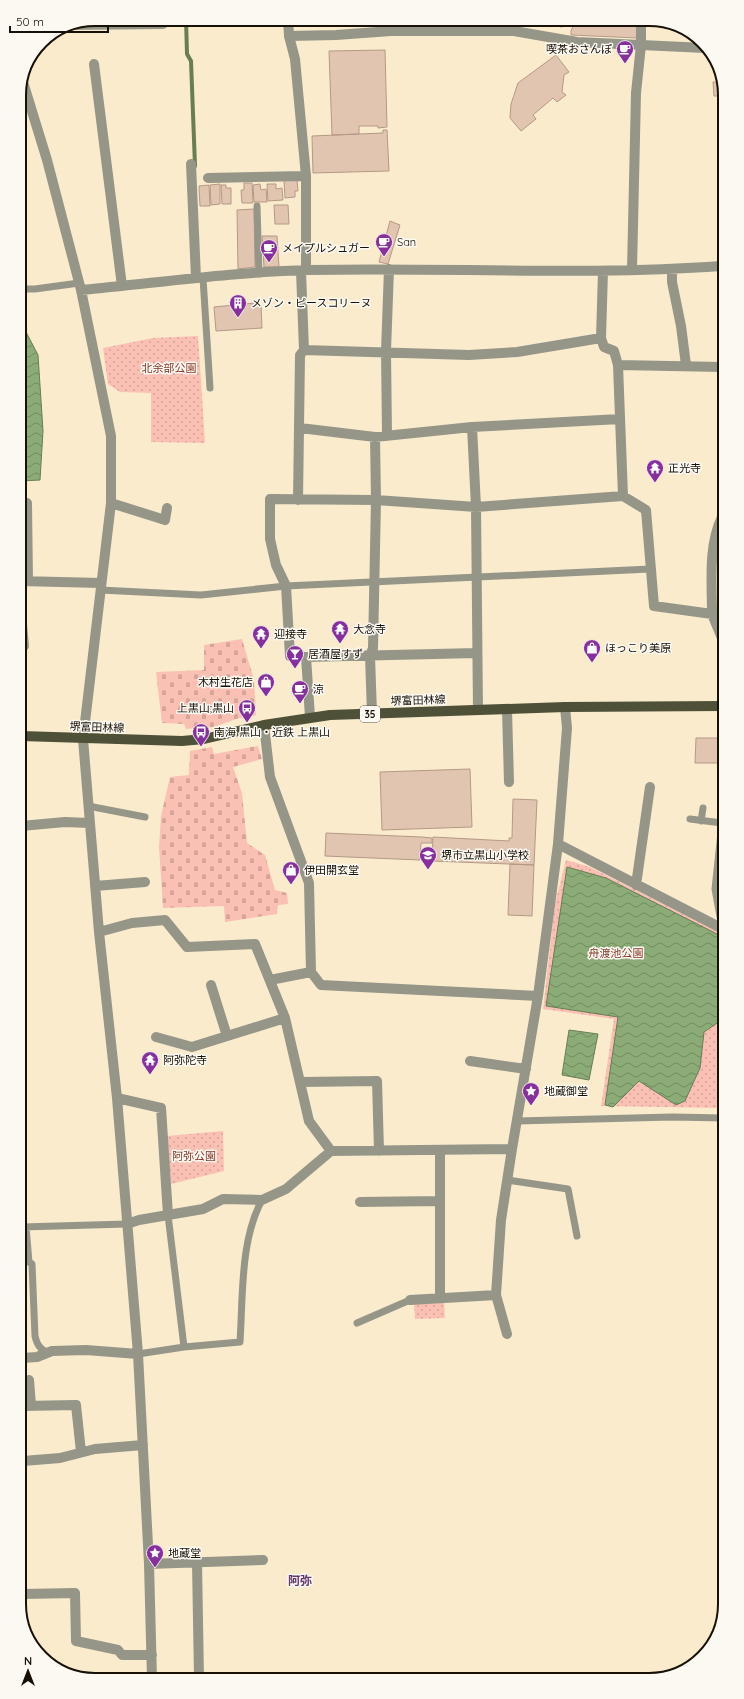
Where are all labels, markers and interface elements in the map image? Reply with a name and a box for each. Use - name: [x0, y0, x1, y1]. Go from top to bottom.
- scale bar: [10, 8, 108, 34]
- text: 50 m: [16, 14, 44, 29]
- cafe icon: 喫茶おさんぽ: [615, 39, 635, 64]
- place label: 喫茶おさんぽ: [546, 42, 612, 56]
- cafe icon: San: [374, 232, 394, 257]
- place label: San: [397, 235, 416, 249]
- cafe icon: メイプルシュガー: [259, 238, 279, 263]
- place label: メイプルシュガー: [282, 241, 370, 255]
- building icon: メゾン・ピースコリーヌ: [228, 293, 248, 318]
- place label: メゾン・ピースコリーヌ: [251, 296, 371, 310]
- park label: 北余部公園: [142, 361, 197, 375]
- temple icon: 正光寺: [645, 458, 665, 483]
- place label: 正光寺: [668, 461, 701, 475]
- temple icon: 大念寺: [330, 619, 350, 644]
- place label: 大念寺: [353, 622, 386, 636]
- temple icon: 迎接寺: [251, 624, 271, 649]
- place label: 迎接寺: [274, 627, 307, 641]
- shop icon: ほっこり美原: [582, 638, 602, 663]
- place label: ほっこり美原: [605, 641, 671, 655]
- bar icon: 居酒屋すず: [285, 644, 305, 669]
- place label: 居酒屋すず: [308, 647, 363, 661]
- shop icon: 木村生花店: [256, 672, 276, 697]
- place label: 木村生花店: [198, 675, 253, 689]
- cafe icon: 涼: [290, 679, 310, 704]
- place label: 涼: [313, 682, 324, 696]
- street label: 堺富田林線: [390, 692, 446, 708]
- bus stop icon: 上黒山;黒山: [237, 698, 257, 723]
- place label: 上黒山;黒山: [177, 701, 234, 715]
- road number: 35: [360, 706, 380, 722]
- street label: 堺富田林線: [69, 719, 125, 735]
- bus stop icon: 南海 黒山・近鉄 上黒山: [191, 722, 211, 747]
- place label: 南海 黒山・近鉄 上黒山: [214, 725, 330, 739]
- school or university icon: 堺市立黒山小学校: [418, 845, 438, 870]
- place label: 堺市立黒山小学校: [441, 848, 529, 862]
- shop icon: 伊田開玄堂: [281, 860, 301, 885]
- place label: 伊田開玄堂: [304, 863, 359, 877]
- park label: 舟渡池公園: [589, 946, 644, 960]
- temple icon: 阿弥陀寺: [140, 1050, 160, 1075]
- place label: 阿弥陀寺: [163, 1053, 207, 1067]
- place icon: 地蔵御堂: [521, 1081, 541, 1106]
- place label: 地蔵御堂: [544, 1084, 588, 1098]
- park label: 阿弥公園: [172, 1149, 216, 1163]
- place icon: 地蔵堂: [145, 1543, 165, 1568]
- place label: 地蔵堂: [168, 1546, 201, 1560]
- district label: 阿弥: [288, 1573, 312, 1588]
- north arrow: [8, 1651, 48, 1691]
- text: N: [24, 1654, 32, 1668]

